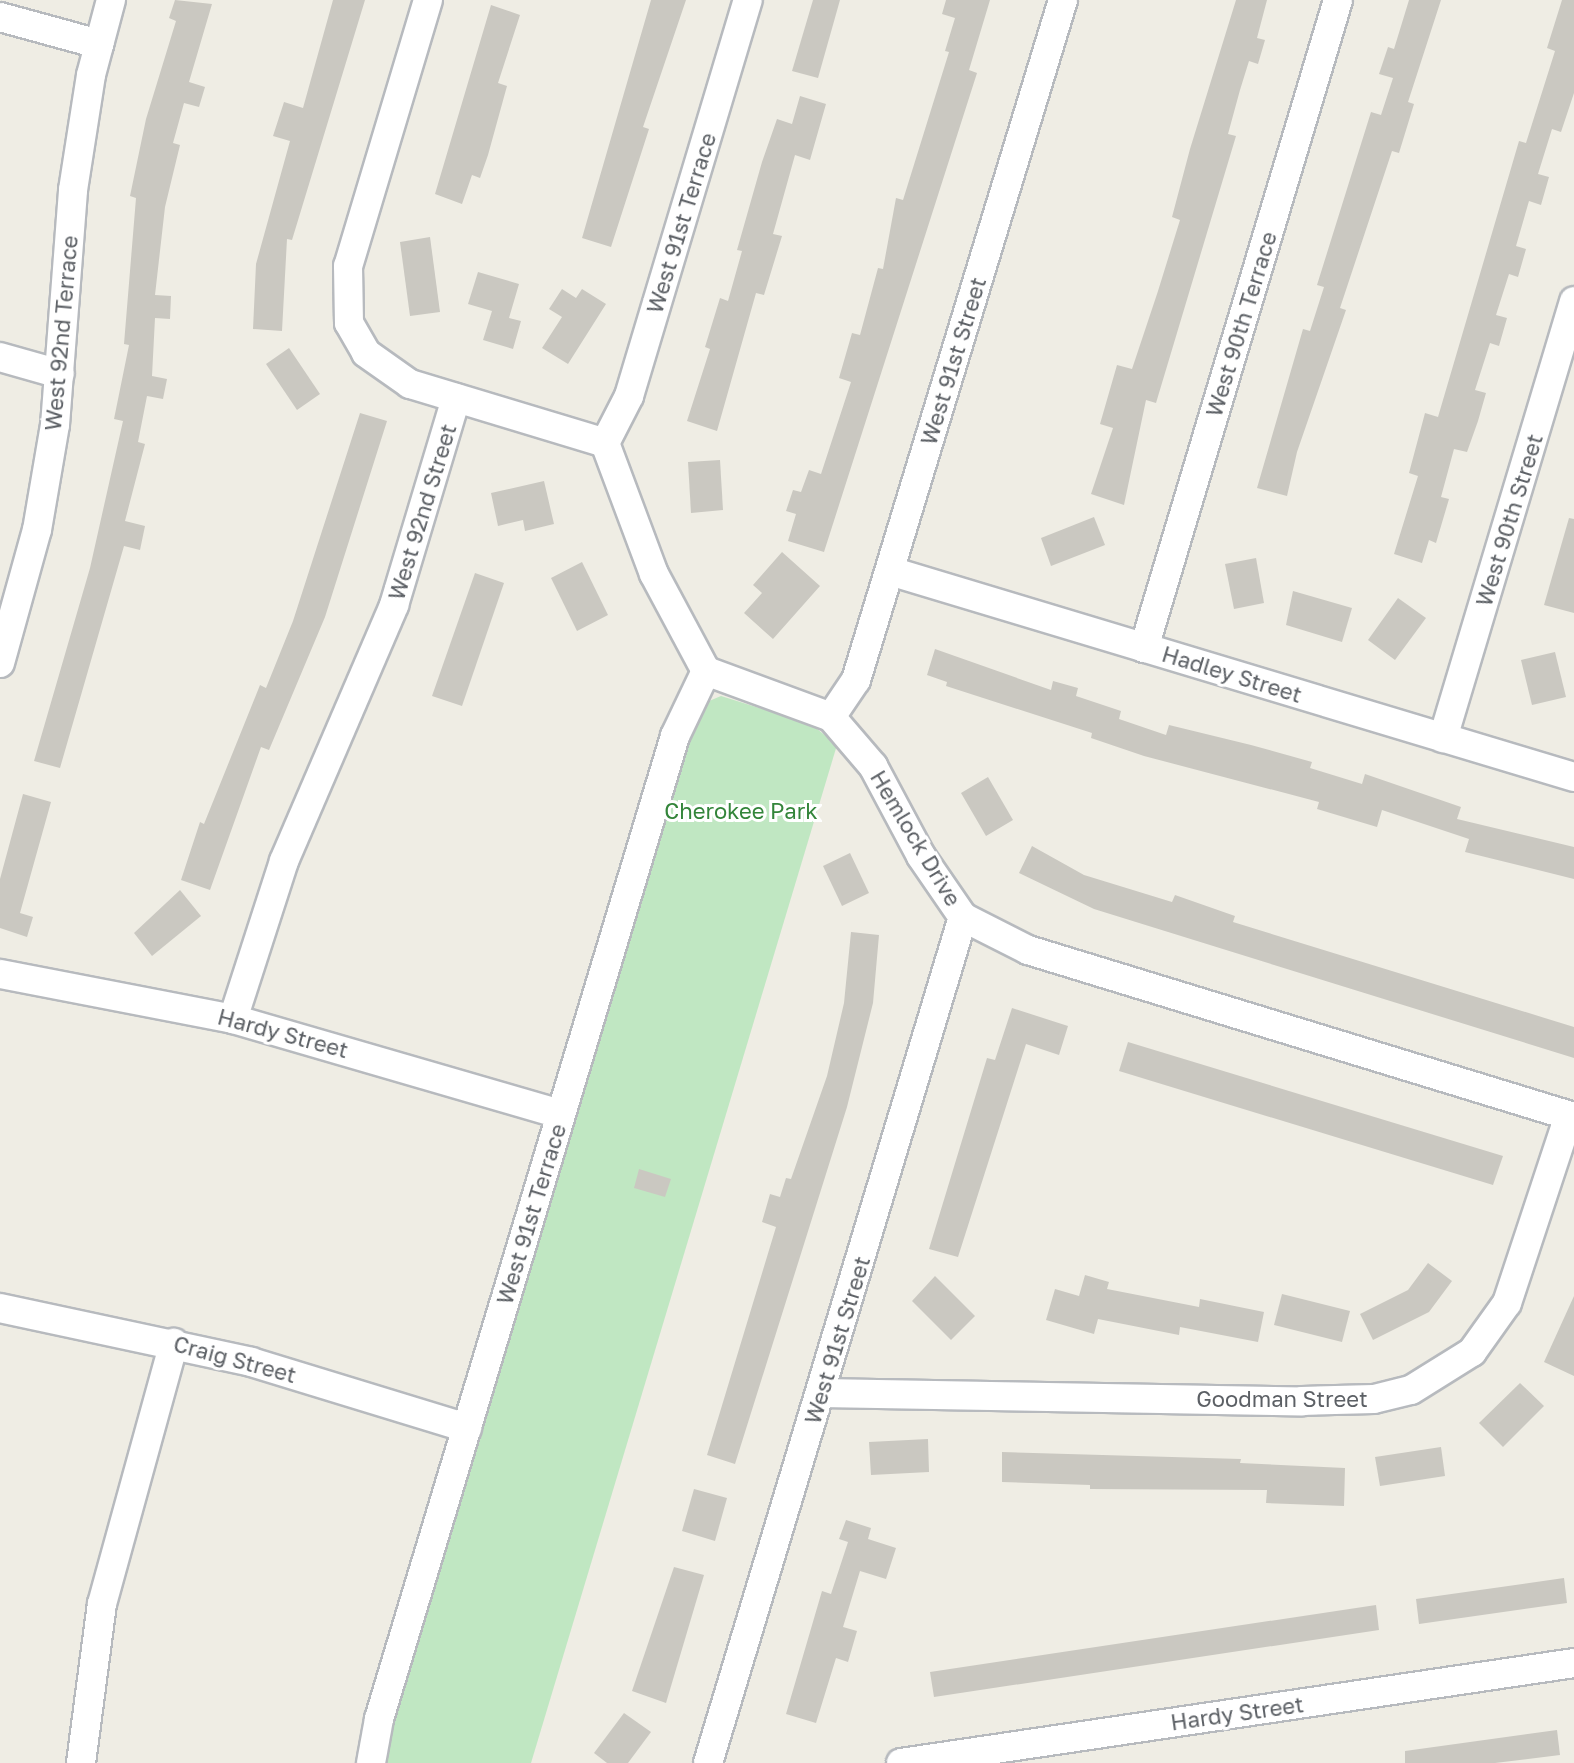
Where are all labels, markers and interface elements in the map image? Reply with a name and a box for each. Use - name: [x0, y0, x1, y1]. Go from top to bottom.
- street label: West 91st Terrace: [641, 130, 721, 316]
- street label: West 90th Terrace: [1200, 228, 1282, 420]
- street label: West 92nd Terrace: [39, 234, 83, 432]
- street label: West 91st Street: [915, 274, 991, 448]
- street label: West 92nd Street: [383, 421, 461, 603]
- street label: West 90th Street: [1470, 431, 1548, 609]
- street label: Hadley Street: [1159, 640, 1305, 708]
- street label: Hemlock Drive: [865, 765, 967, 911]
- park label: Cherokee Park: [664, 798, 818, 824]
- street label: Hardy Street: [215, 1003, 351, 1063]
- street label: West 91st Terrace: [491, 1121, 571, 1307]
- street label: West 91st Street: [799, 1253, 875, 1427]
- street label: Craig Street: [171, 1330, 299, 1388]
- street label: Goodman Street: [1196, 1386, 1368, 1412]
- street label: Hardy Street: [1169, 1691, 1305, 1735]

